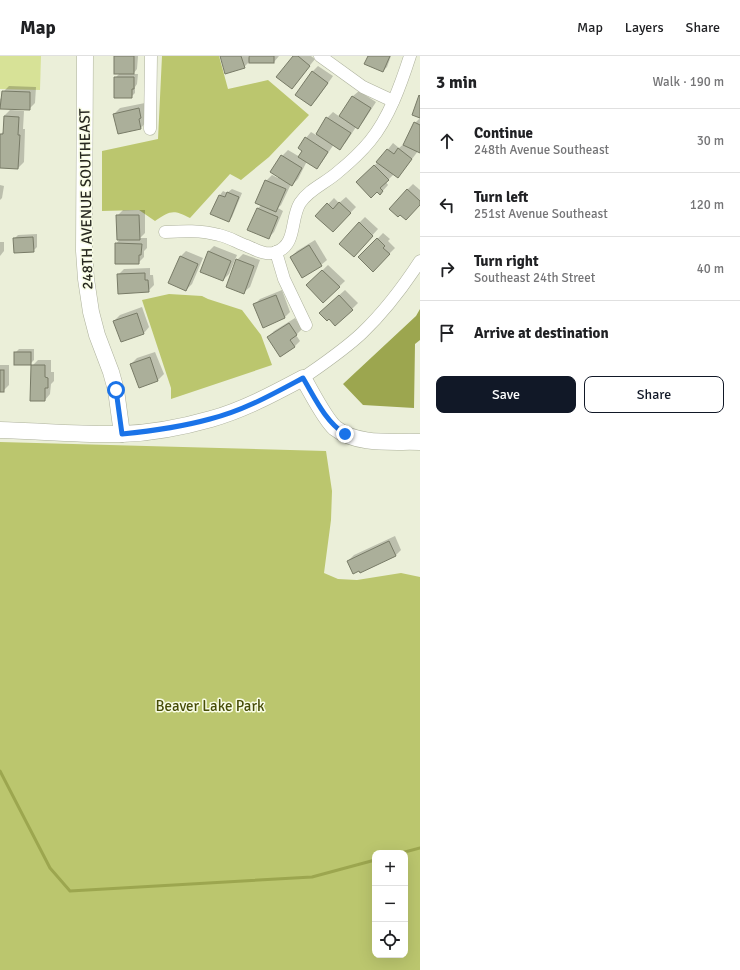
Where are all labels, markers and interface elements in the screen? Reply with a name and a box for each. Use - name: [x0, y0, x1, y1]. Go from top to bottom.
- text: Map: [20, 16, 56, 40]
- text: Map: [577, 19, 603, 36]
- text: Layers: [625, 19, 664, 36]
- text: Share: [686, 19, 720, 36]
- text: 3 min: [436, 72, 477, 93]
- text: Walk · 190 m: [653, 74, 724, 90]
- street label: 248TH AVENUE SOUTHEAST: [75, 108, 97, 290]
- text: Continue: [474, 124, 533, 142]
- icon: ahead: [436, 130, 458, 152]
- text: 30 m: [697, 133, 724, 149]
- text: 248th Avenue Southeast: [474, 142, 609, 158]
- text: Turn left: [474, 188, 528, 206]
- icon: left: [436, 194, 458, 216]
- text: 120 m: [690, 197, 724, 213]
- text: 251st Avenue Southeast: [474, 206, 608, 222]
- text: Turn right: [474, 252, 539, 270]
- icon: right: [436, 258, 458, 280]
- text: 40 m: [697, 261, 724, 277]
- text: Southeast 24th Street: [474, 270, 595, 286]
- icon: arrive: [436, 322, 458, 344]
- text: Arrive at destination: [474, 324, 609, 342]
- button: Save: [436, 376, 576, 413]
- button: Share: [584, 376, 724, 413]
- route start: [107, 381, 125, 399]
- route end: [336, 425, 354, 443]
- park label: Beaver Lake Park: [155, 697, 265, 715]
- map controls: [372, 850, 408, 958]
- button: +: [372, 850, 408, 886]
- button: −: [372, 886, 408, 922]
- button: locate: [372, 922, 408, 958]

